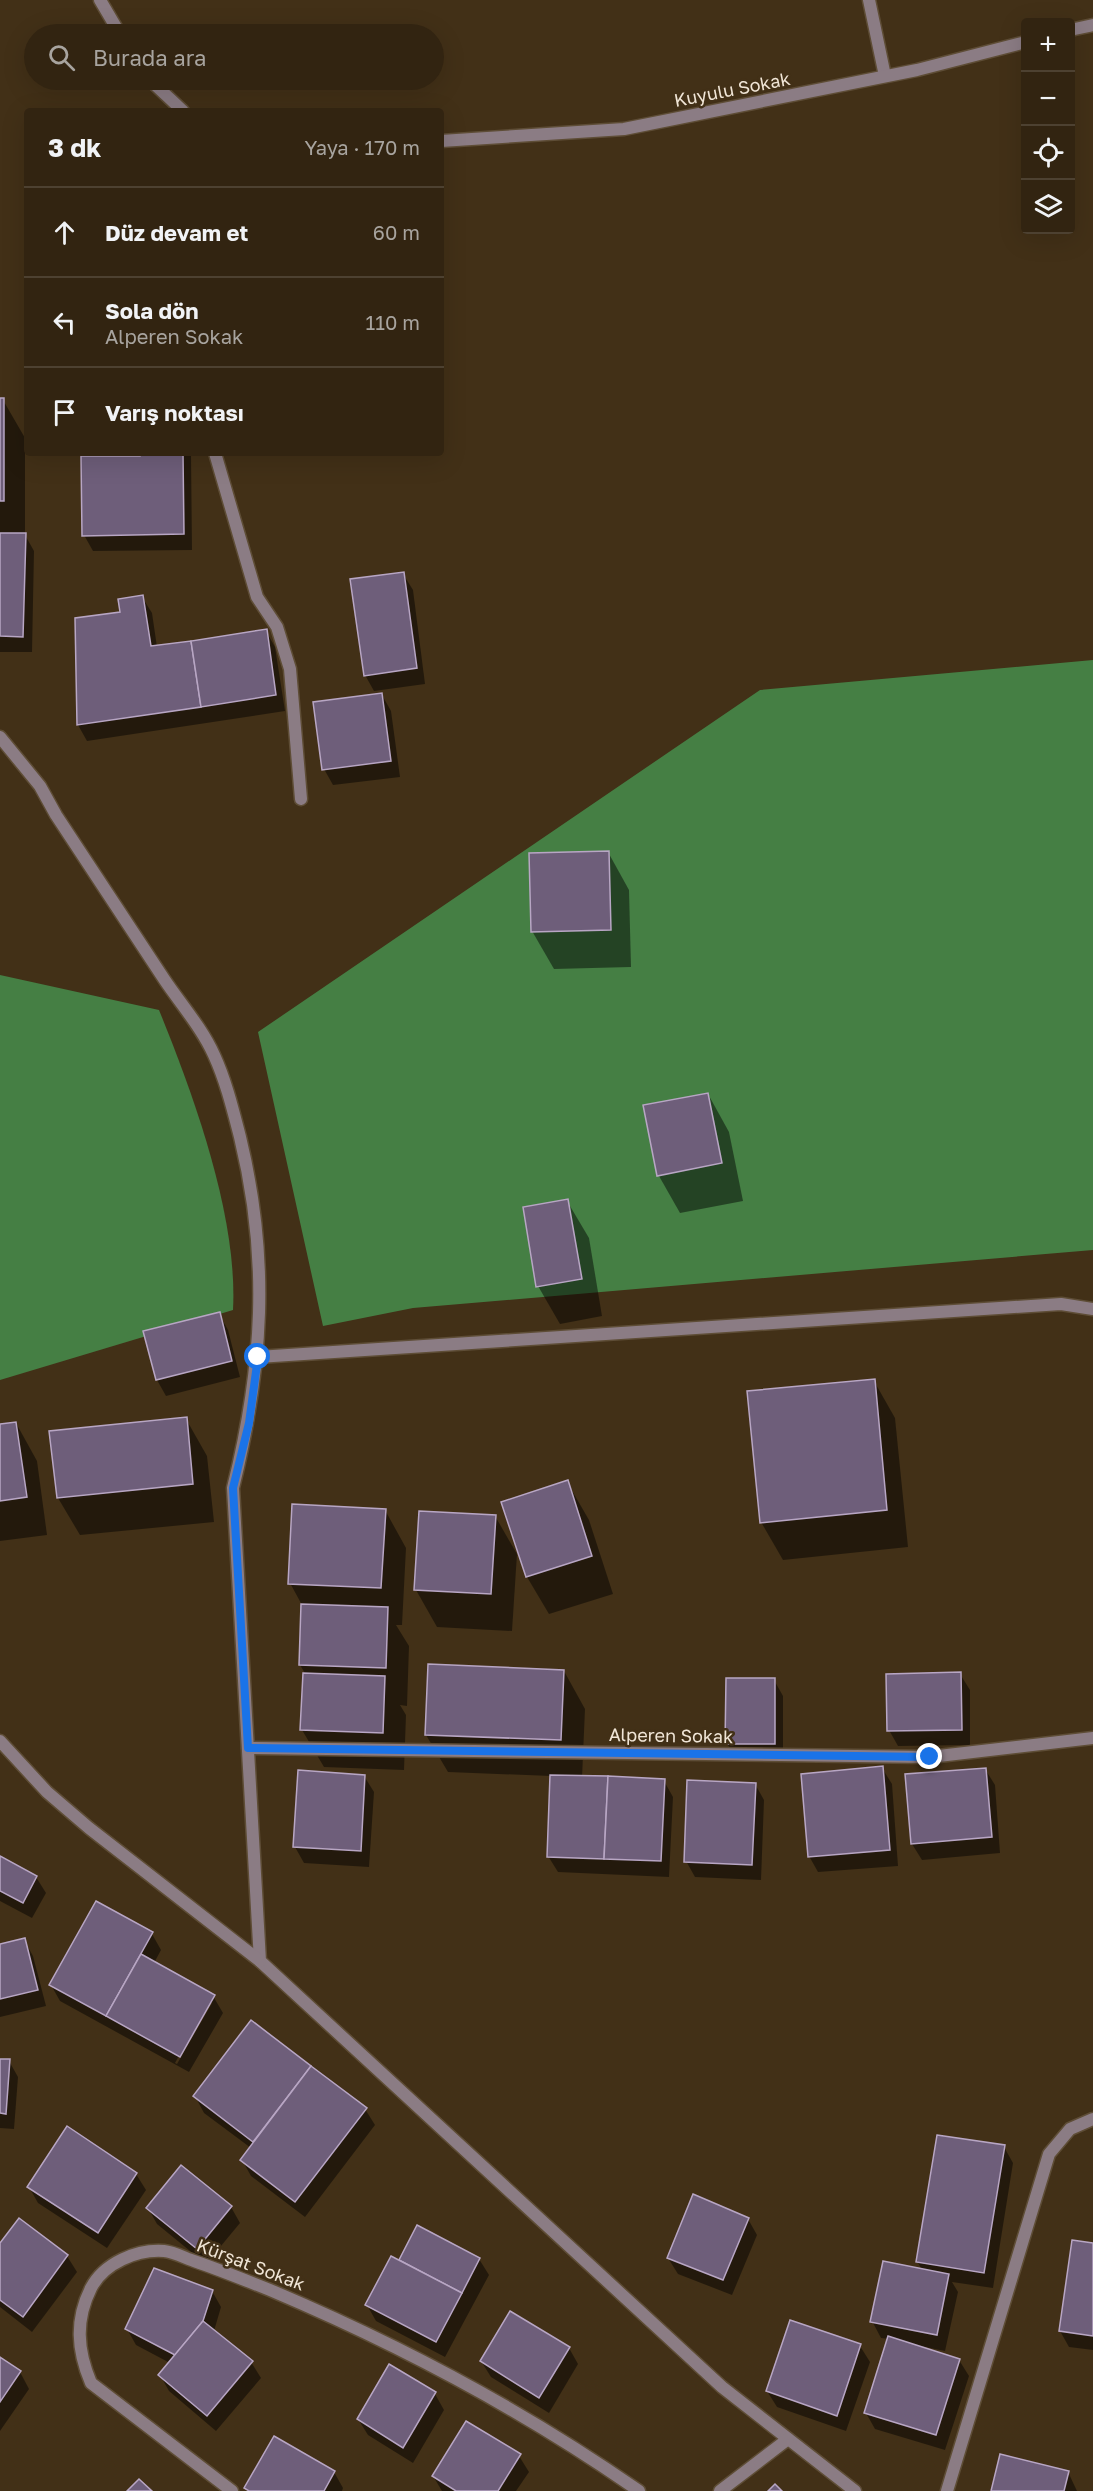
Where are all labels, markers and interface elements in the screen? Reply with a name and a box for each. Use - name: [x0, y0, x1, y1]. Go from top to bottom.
- map controls: [1021, 18, 1075, 234]
- button: +: [1021, 18, 1075, 72]
- search box: [24, 24, 444, 90]
- icon: search: [45, 41, 78, 74]
- text: Burada ara: [93, 44, 207, 71]
- street label: Kuyulu Sokak: [672, 67, 792, 111]
- button: −: [1021, 72, 1075, 126]
- button: locate: [1021, 126, 1075, 180]
- text: 3 dk: [48, 132, 101, 163]
- text: Yaya · 170 m: [305, 135, 420, 159]
- button: layers: [1021, 180, 1075, 234]
- icon: ahead: [48, 216, 81, 249]
- text: Düz devam et: [105, 219, 248, 246]
- text: 60 m: [373, 220, 420, 244]
- text: Sola dön: [105, 297, 199, 324]
- icon: left: [48, 306, 81, 339]
- text: 110 m: [366, 310, 420, 334]
- text: Alperen Sokak: [105, 324, 243, 348]
- icon: arrive: [48, 396, 81, 429]
- text: Varış noktası: [105, 399, 244, 426]
- route start: [244, 1343, 270, 1369]
- street label: Alperen Sokak: [609, 1723, 733, 1747]
- route end: [916, 1743, 942, 1769]
- street label: Kürşat Sokak: [194, 2233, 308, 2295]

